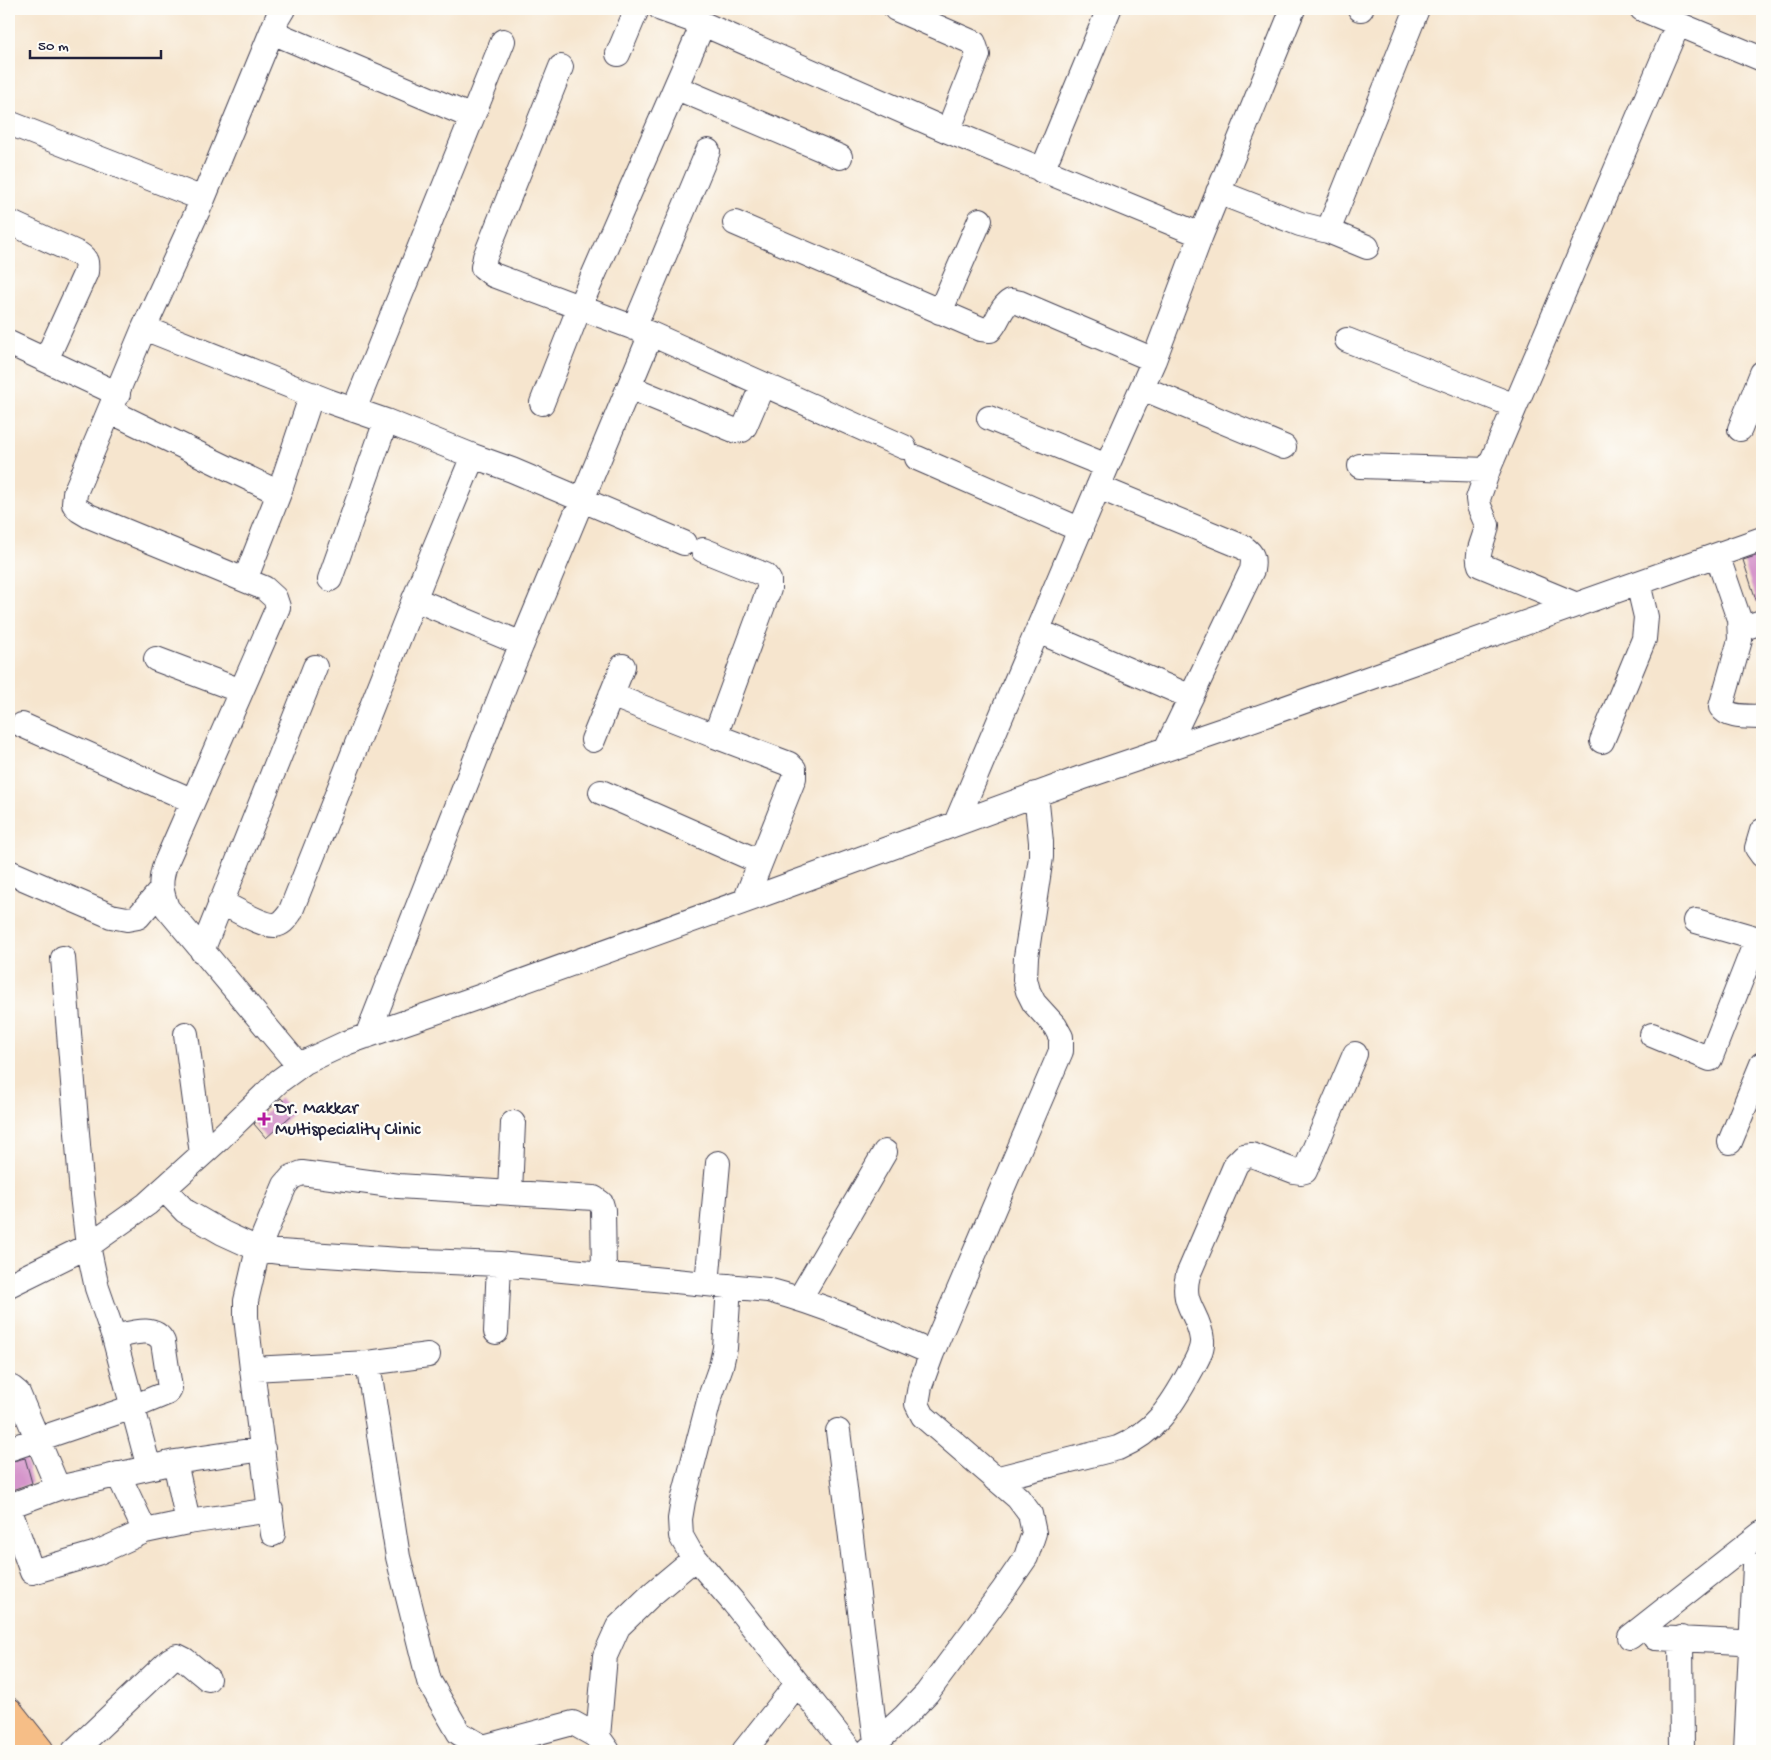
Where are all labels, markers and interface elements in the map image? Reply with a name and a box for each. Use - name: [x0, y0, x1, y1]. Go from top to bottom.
- scale bar: [30, 28, 161, 60]
- text: 50 m: [38, 38, 69, 56]
- place label: Dr. Makkar Multispeciality Clinic: [274, 1099, 421, 1141]
- marker: Dr. Makkar Multispeciality Clinic: [257, 1112, 271, 1126]

